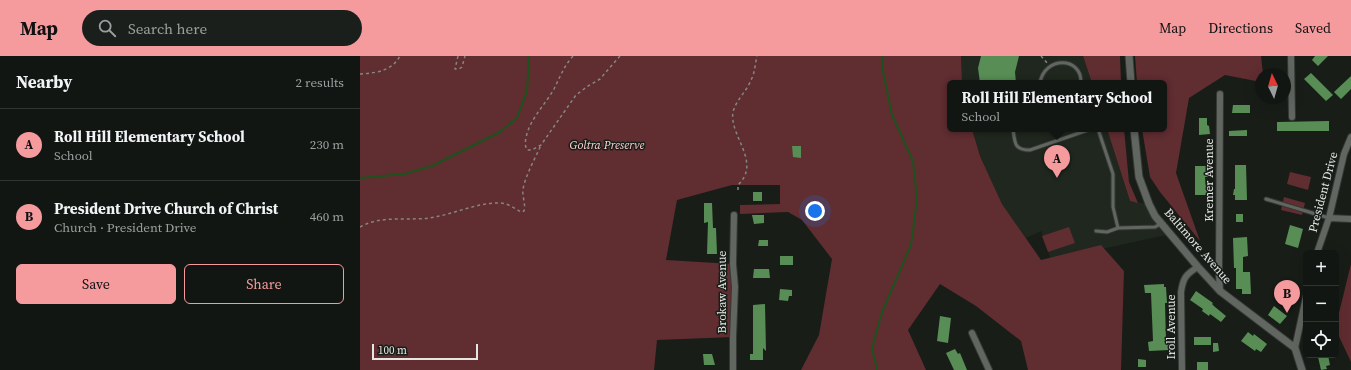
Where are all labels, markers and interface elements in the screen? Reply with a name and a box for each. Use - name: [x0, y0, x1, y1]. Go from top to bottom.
- search box: [82, 10, 362, 46]
- text: Map: [20, 15, 58, 41]
- icon: search: [96, 17, 118, 39]
- text: Search here: [128, 18, 207, 39]
- text: Map: [1159, 18, 1186, 38]
- text: Directions: [1208, 18, 1273, 38]
- text: Saved: [1295, 18, 1331, 38]
- north arrow: [1255, 68, 1291, 104]
- text: Nearby: [16, 70, 72, 94]
- text: 2 results: [296, 74, 344, 91]
- popup: [947, 80, 1167, 132]
- text: Roll Hill Elementary School: [962, 87, 1152, 108]
- text: School: [962, 108, 1000, 125]
- text: Roll Hill Elementary School: [54, 126, 245, 147]
- text: A: [25, 136, 33, 153]
- text: 230 m: [310, 136, 344, 153]
- park label: Goltra Preserve: [570, 137, 645, 153]
- street label: Kremer Avenue: [1201, 138, 1217, 222]
- pin: A: [1044, 145, 1070, 178]
- text: School: [54, 147, 93, 164]
- street label: President Drive: [1305, 150, 1341, 234]
- text: President Drive Church of Christ: [54, 198, 278, 219]
- your location: [805, 201, 825, 221]
- street label: Baltimore Avenue: [1161, 205, 1235, 287]
- text: B: [25, 208, 33, 225]
- text: 460 m: [310, 208, 344, 225]
- text: Church · President Drive: [54, 219, 196, 236]
- map controls: [1303, 250, 1339, 358]
- button: +: [1303, 250, 1339, 286]
- street label: Brokaw Avenue: [714, 251, 730, 333]
- button: Save: [16, 264, 176, 304]
- button: Share: [184, 264, 344, 304]
- pin: B: [1274, 280, 1300, 313]
- button: −: [1303, 286, 1339, 322]
- street label: Iroll Avenue: [1163, 294, 1179, 360]
- button: locate: [1303, 322, 1339, 358]
- scale bar: [372, 342, 478, 361]
- text: 100 m: [378, 343, 407, 358]

